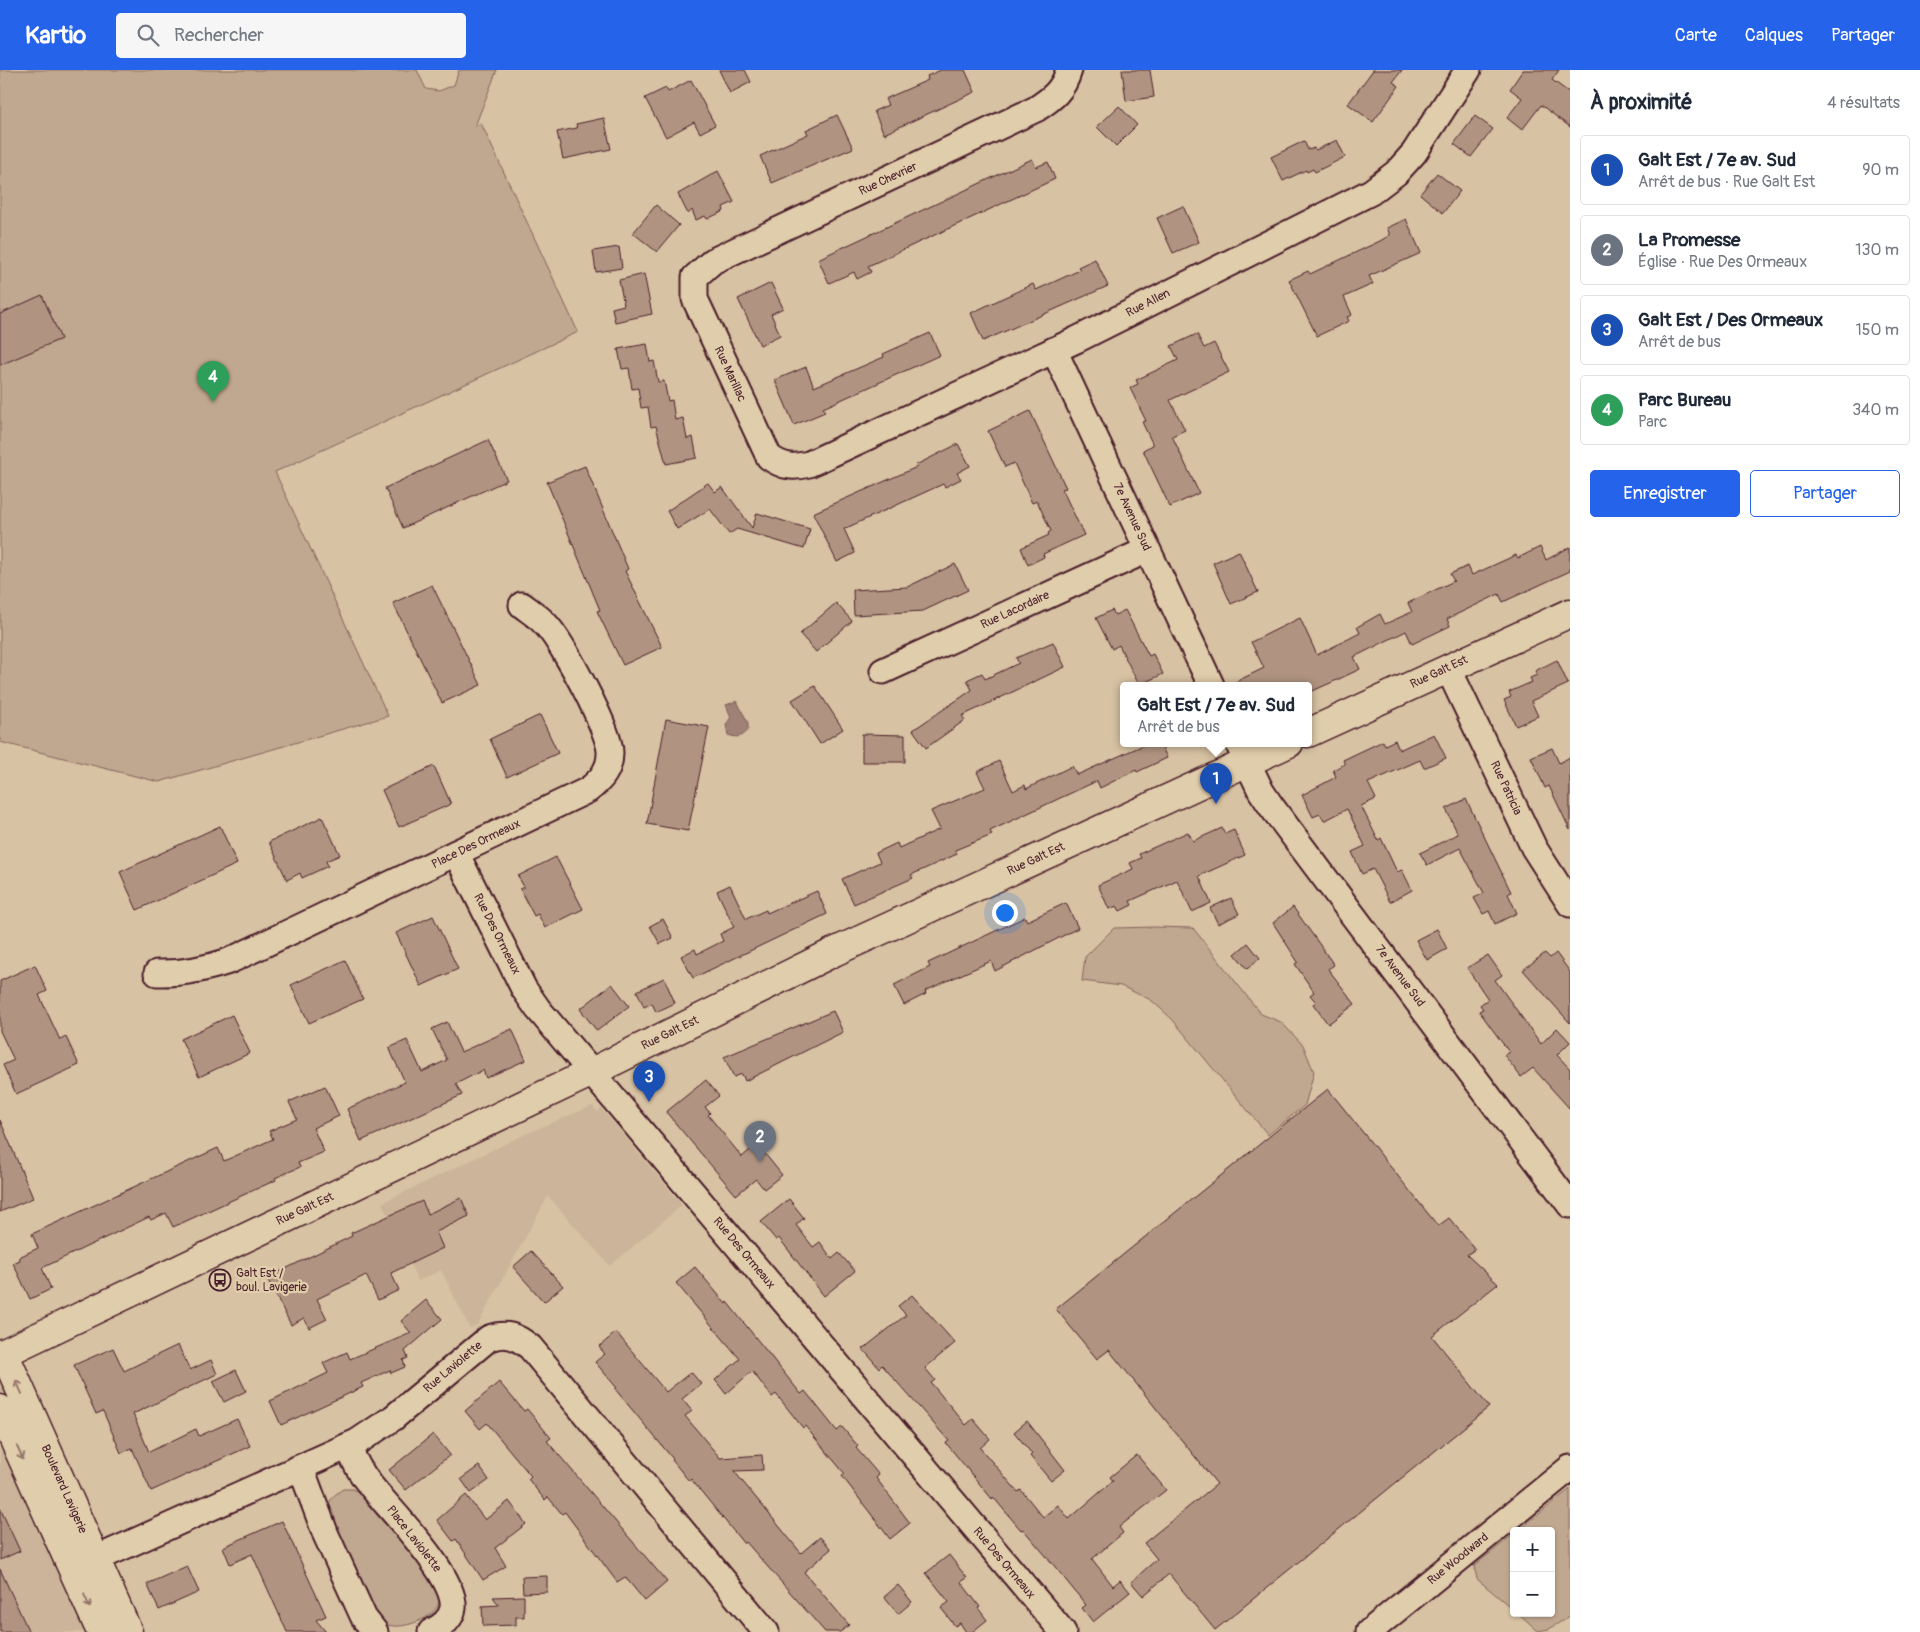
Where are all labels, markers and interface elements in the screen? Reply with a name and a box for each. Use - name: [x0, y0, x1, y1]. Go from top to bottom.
- search box: [116, 13, 466, 58]
- text: Kartio: [25, 21, 86, 50]
- icon: search: [134, 21, 162, 49]
- text: Rechercher: [174, 23, 264, 47]
- text: Carte: [1675, 24, 1717, 47]
- text: Calques: [1745, 24, 1803, 47]
- text: Partager: [1831, 24, 1895, 47]
- text: À proximité: [1590, 89, 1693, 116]
- text: 4 résultats: [1827, 93, 1900, 113]
- text: Galt Est / 7e av. Sud: [1638, 148, 1796, 172]
- street label: Rue Chevrier: [857, 159, 920, 199]
- text: 1: [1604, 160, 1610, 180]
- text: 90 m: [1862, 160, 1899, 180]
- text: Arrêt de bus · Rue Galt Est: [1638, 172, 1815, 192]
- text: La Promesse: [1638, 228, 1740, 252]
- text: 2: [1603, 240, 1611, 260]
- text: 130 m: [1855, 240, 1899, 260]
- text: Église · Rue Des Ormeaux: [1638, 252, 1807, 272]
- street label: Rue Allen: [1123, 285, 1173, 320]
- text: Galt Est / Des Ormeaux: [1638, 308, 1823, 332]
- text: 3: [1603, 320, 1611, 340]
- text: 150 m: [1855, 320, 1899, 340]
- text: Arrêt de bus: [1638, 332, 1721, 352]
- street label: Rue Marillac: [711, 344, 749, 404]
- pin: 4: [197, 361, 229, 402]
- text: Parc Bureau: [1638, 388, 1731, 412]
- text: 4: [1602, 400, 1612, 420]
- text: 340 m: [1852, 400, 1899, 420]
- text: Parc: [1638, 412, 1667, 432]
- button: Enregistrer: [1590, 470, 1740, 517]
- button: Partager: [1750, 470, 1900, 517]
- street label: 7e Avenue Sud: [1110, 481, 1154, 553]
- street label: Rue Lacordaire: [978, 588, 1052, 632]
- street label: Rue Galt Est: [1408, 652, 1470, 692]
- popup: [1120, 682, 1312, 747]
- text: Galt Est / 7e av. Sud: [1137, 693, 1295, 717]
- text: Arrêt de bus: [1137, 717, 1220, 737]
- street label: Rue Patricia: [1487, 759, 1525, 818]
- pin: 1: [1200, 763, 1232, 804]
- street label: Place Des Ormeaux: [429, 816, 523, 872]
- street label: Rue Galt Est: [1005, 839, 1067, 879]
- street label: Rue Des Ormeaux: [470, 891, 524, 977]
- your location: [992, 900, 1018, 926]
- street label: 7e Avenue Sud: [1372, 942, 1428, 1010]
- street label: Rue Galt Est: [639, 1013, 701, 1053]
- pin: 3: [633, 1061, 665, 1102]
- pin: 2: [744, 1121, 776, 1162]
- street label: Rue Galt Est: [274, 1189, 336, 1229]
- street label: Rue Des Ormeaux: [710, 1214, 778, 1292]
- place label: Galt Est / boul. Lavigerie: [236, 1266, 307, 1295]
- bus stop icon: Galt Est / boul. Lavigerie: [208, 1268, 232, 1292]
- street label: Rue Laviolette: [421, 1338, 486, 1396]
- one-way arrow: [14, 1380, 24, 1395]
- street label: Boulevard Lavigerie: [38, 1442, 90, 1536]
- one-way arrow: [15, 1445, 25, 1460]
- street label: Place Laviolette: [383, 1503, 445, 1575]
- street label: Rue Des Ormeaux: [970, 1524, 1038, 1602]
- map controls: [1510, 1527, 1555, 1617]
- button: +: [1510, 1527, 1555, 1572]
- street label: Rue Woodward: [1424, 1530, 1492, 1588]
- button: −: [1510, 1572, 1555, 1617]
- one-way arrow: [83, 1593, 93, 1608]

